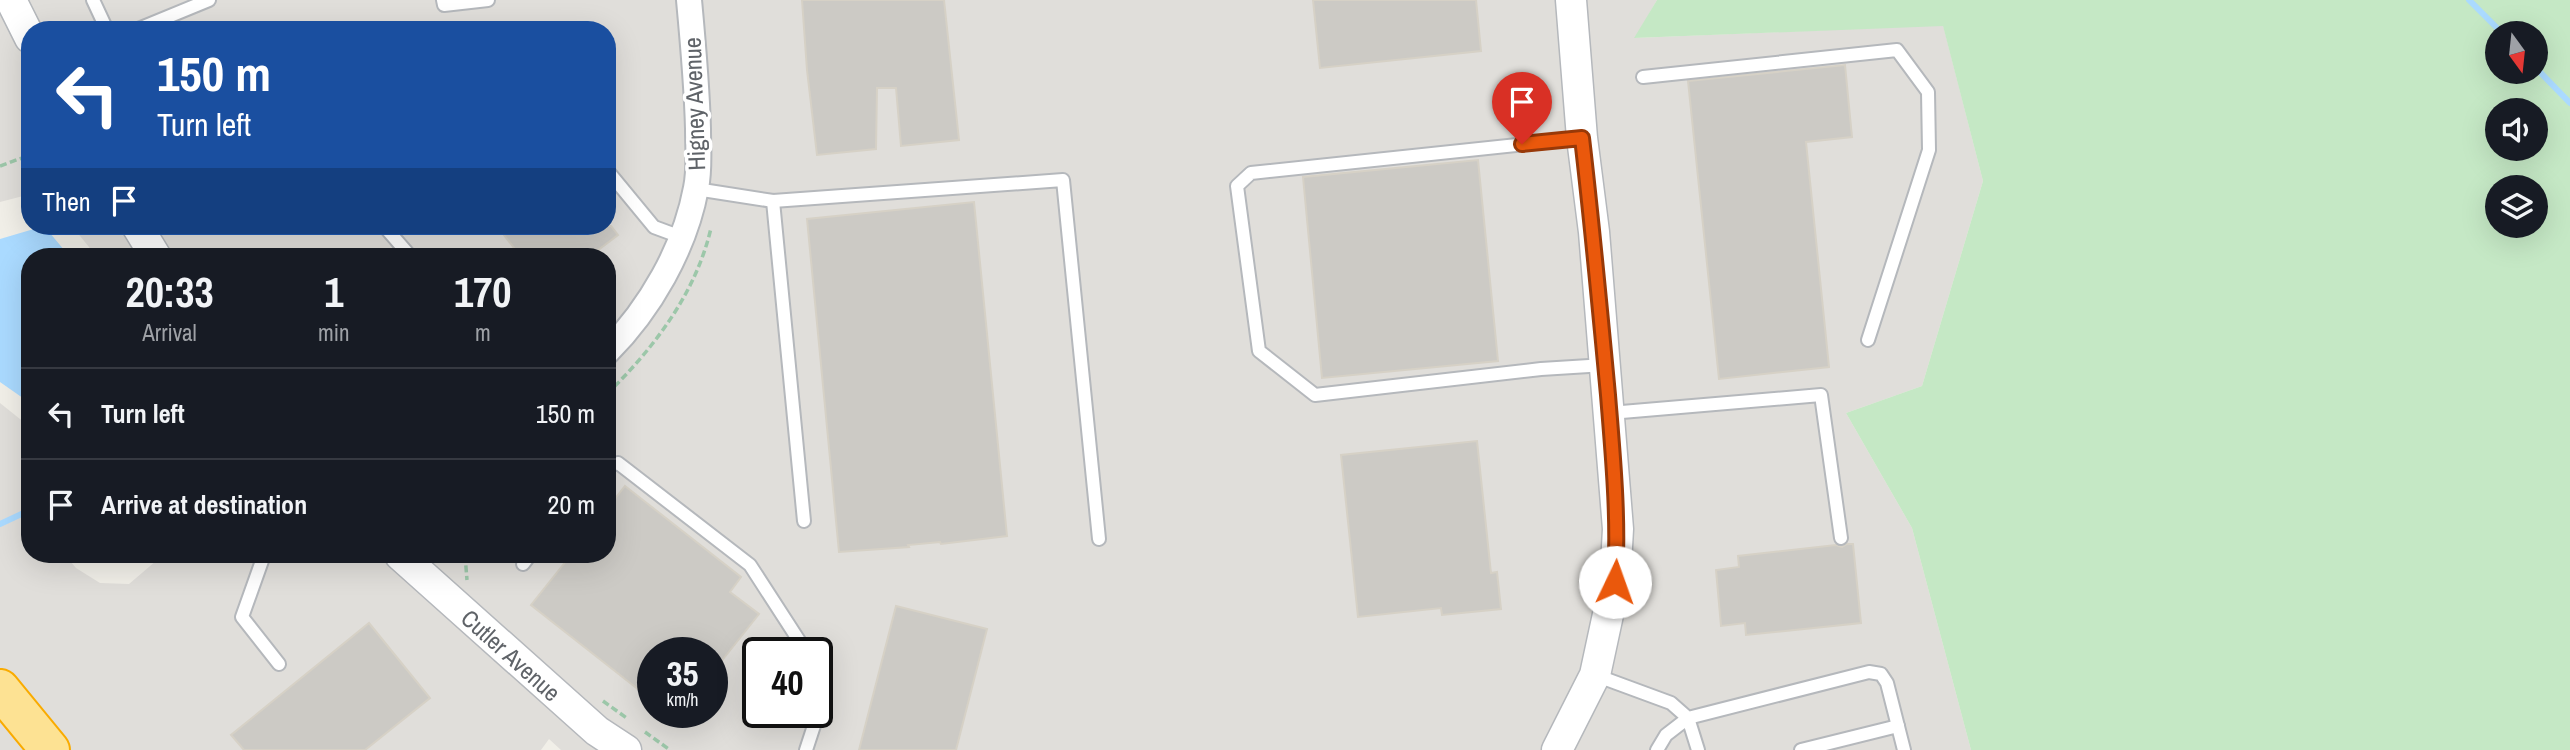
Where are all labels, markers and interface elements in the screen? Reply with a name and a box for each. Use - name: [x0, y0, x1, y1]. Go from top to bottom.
- north arrow: [2485, 21, 2548, 84]
- map controls: [2485, 21, 2548, 238]
- street label: Higney Avenue: [676, 37, 712, 171]
- text: 150 m: [157, 40, 271, 106]
- icon: left: [42, 49, 133, 140]
- pin: [1492, 72, 1552, 144]
- icon: arrive: [1503, 83, 1541, 121]
- button: sound: [2485, 98, 2548, 161]
- text: Turn left: [157, 103, 251, 146]
- button: layers: [2485, 175, 2548, 238]
- icon: arrive: [105, 182, 143, 220]
- text: Then: [42, 184, 91, 219]
- text: 20:33: [126, 264, 214, 320]
- text: 1: [324, 264, 343, 320]
- text: 170: [454, 264, 512, 320]
- text: Arrival: [142, 317, 197, 348]
- text: min: [318, 317, 350, 348]
- text: m: [475, 317, 491, 348]
- icon: left: [42, 395, 80, 433]
- text: Turn left: [101, 396, 185, 431]
- text: 150 m: [536, 396, 595, 431]
- icon: arrive: [42, 486, 80, 524]
- text: Arrive at destination: [101, 487, 307, 522]
- text: 20 m: [548, 487, 595, 522]
- position arrow: [1578, 545, 1652, 619]
- street label: Cutler Avenue: [454, 602, 568, 708]
- speed limit sign: 40: [742, 637, 833, 728]
- text: 35: [667, 650, 698, 697]
- text: km/h: [667, 687, 699, 712]

